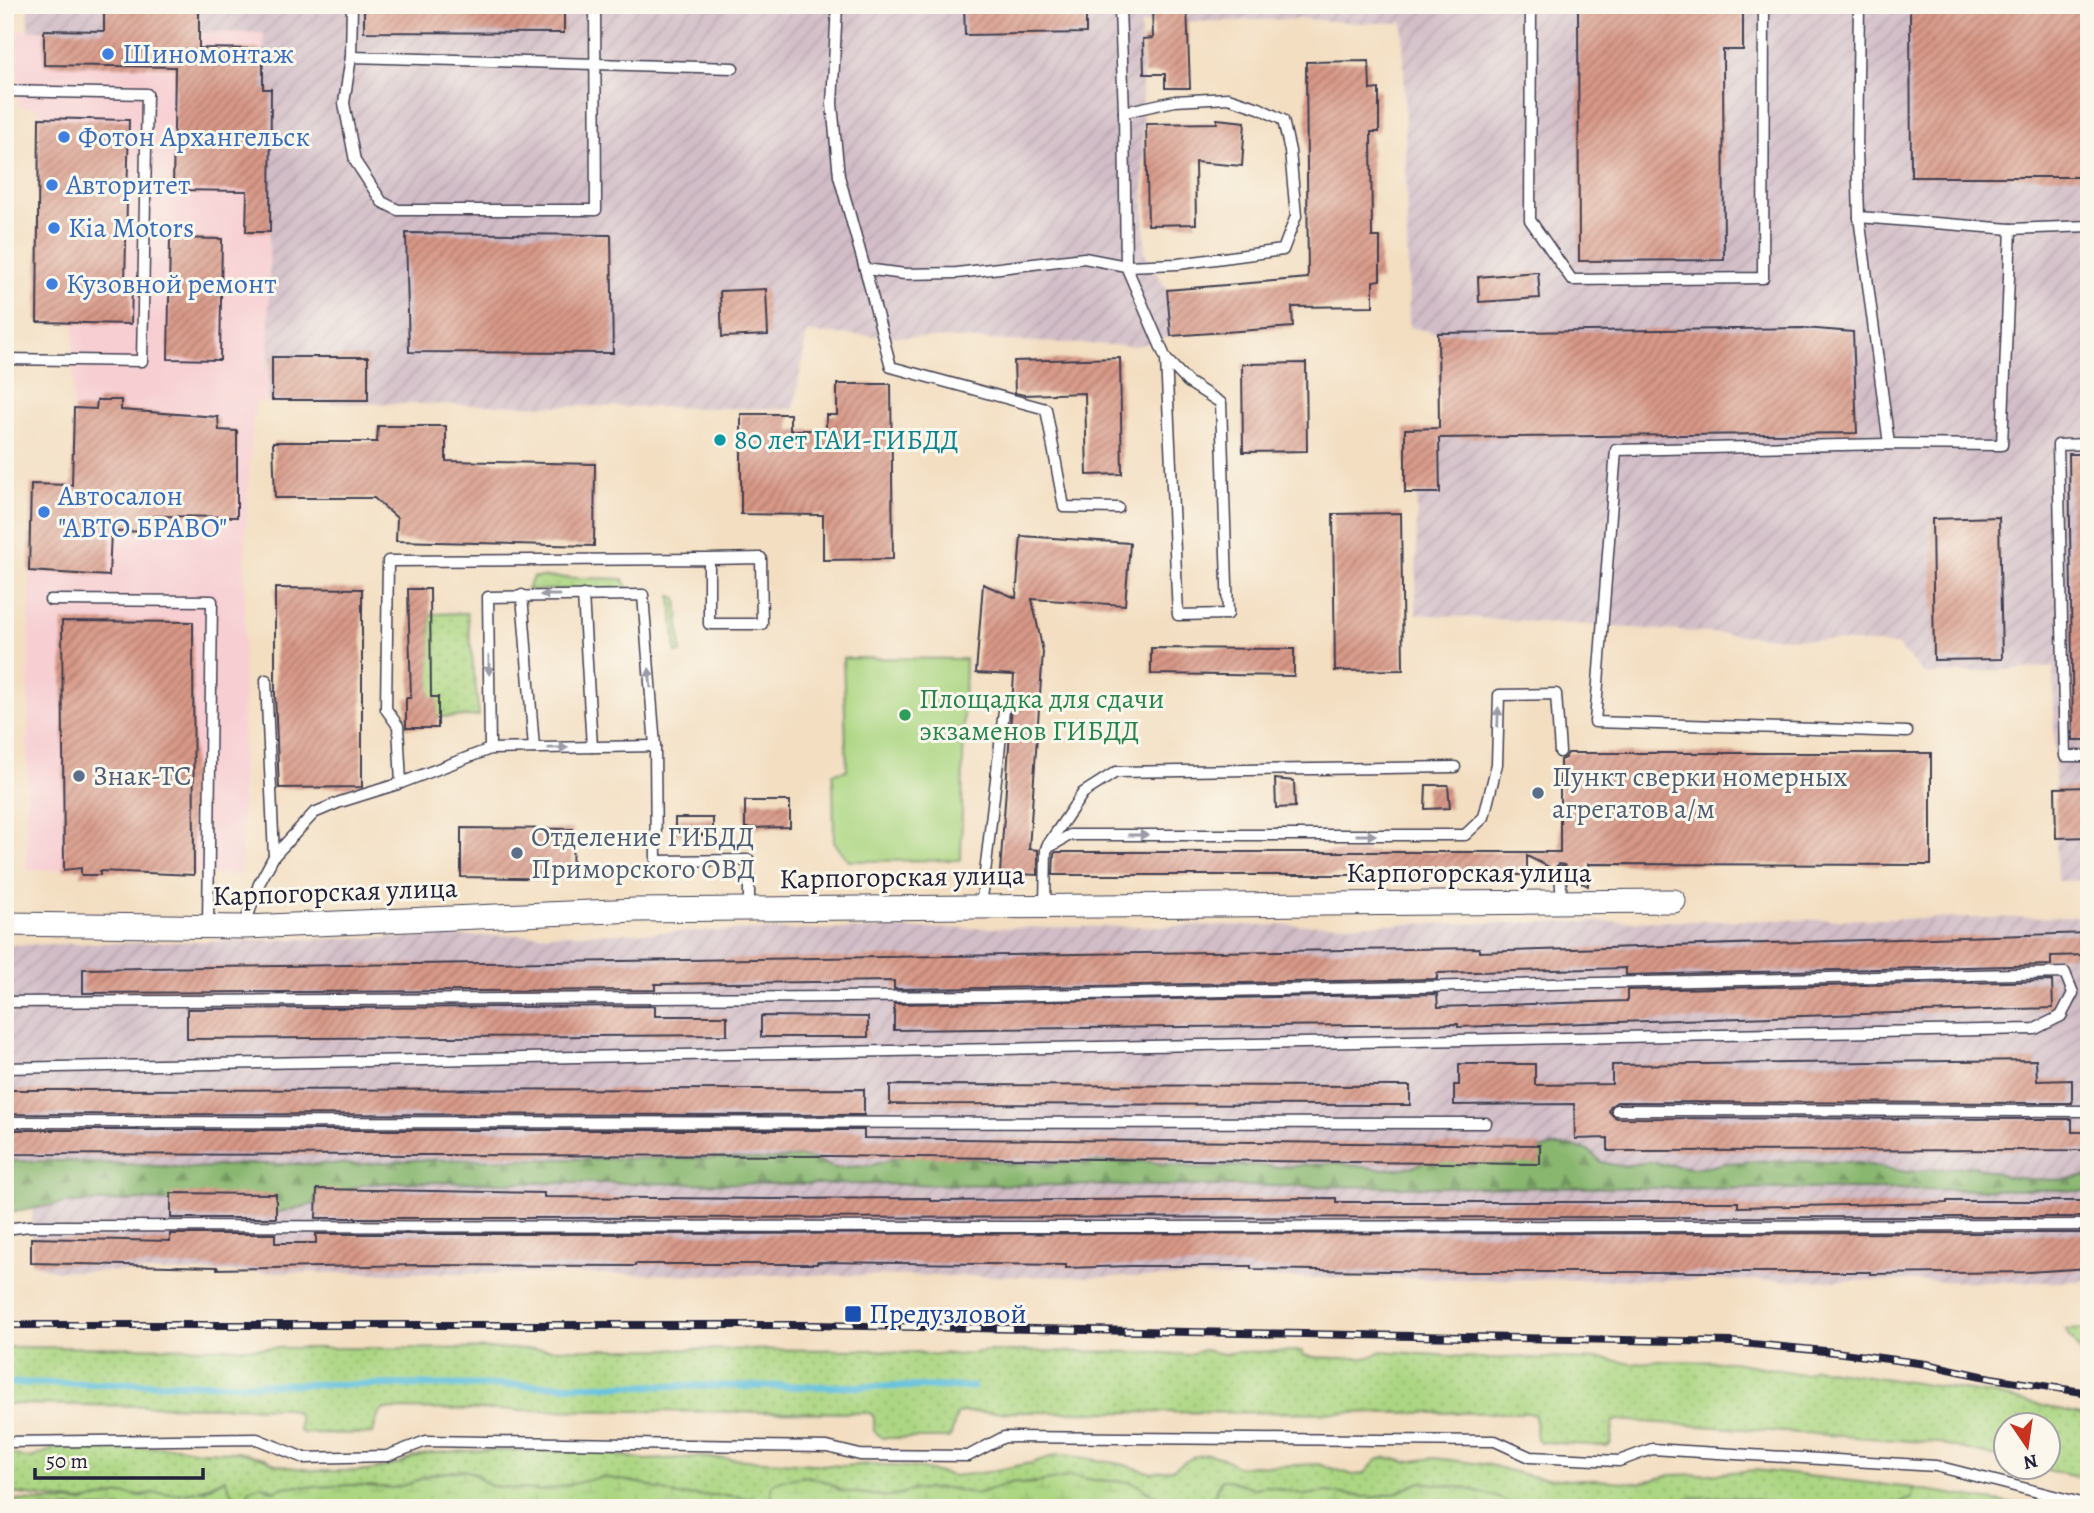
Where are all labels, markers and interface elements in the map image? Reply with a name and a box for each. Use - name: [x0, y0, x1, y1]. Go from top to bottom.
- place label: Шиномонтаж: [122, 35, 294, 73]
- marker: Шиномонтаж: [100, 46, 116, 62]
- place label: Фотон Архангельск: [78, 118, 310, 156]
- marker: Фотон Архангельск: [56, 129, 72, 145]
- place label: Авторитет: [65, 166, 190, 204]
- marker: Авторитет: [44, 177, 60, 193]
- place label: Kia Motors: [68, 209, 194, 247]
- marker: Kia Motors: [46, 220, 62, 236]
- place label: Кузовной ремонт: [66, 265, 277, 303]
- marker: Кузовной ремонт: [44, 276, 60, 292]
- place label: 80 лет ГАИ-ГИБДД: [734, 421, 959, 459]
- marker: 80 лет ГАИ-ГИБДД: [712, 432, 728, 448]
- place label: Автосалон "АВТО БРАВО": [57, 477, 227, 547]
- marker: Автосалон "АВТО БРАВО": [36, 504, 52, 520]
- one-way arrow: [539, 589, 561, 601]
- one-way arrow: [483, 654, 495, 676]
- one-way arrow: [644, 667, 655, 689]
- place label: Площадка для сдачи экзаменов ГИБДД: [919, 680, 1164, 750]
- one-way arrow: [1493, 706, 1504, 728]
- marker: Площадка для сдачи экзаменов ГИБДД: [897, 707, 913, 723]
- one-way arrow: [547, 742, 569, 753]
- place label: Знак-ТС: [93, 757, 192, 795]
- place label: Пункт сверки номерных агрегатов а/м: [1552, 758, 1848, 828]
- marker: Знак-ТС: [71, 768, 87, 784]
- marker: Пункт сверки номерных агрегатов а/м: [1530, 785, 1546, 801]
- place label: Отделение ГИБДД Приморского ОВД: [531, 818, 755, 888]
- one-way arrow: [1127, 829, 1149, 841]
- one-way arrow: [1355, 829, 1377, 841]
- marker: Отделение ГИБДД Приморского ОВД: [509, 845, 525, 861]
- street label: Карпогорская улица: [1346, 854, 1592, 892]
- street label: Карпогорская улица: [779, 856, 1025, 898]
- street label: Карпогорская улица: [212, 869, 458, 915]
- place label: Предузловой: [869, 1295, 1027, 1333]
- marker: Предузловой: [843, 1304, 863, 1324]
- north arrow: [1993, 1412, 2062, 1482]
- scale bar: [35, 1436, 203, 1480]
- text: 50 m: [46, 1447, 88, 1475]
- text: N: [2021, 1447, 2040, 1476]

